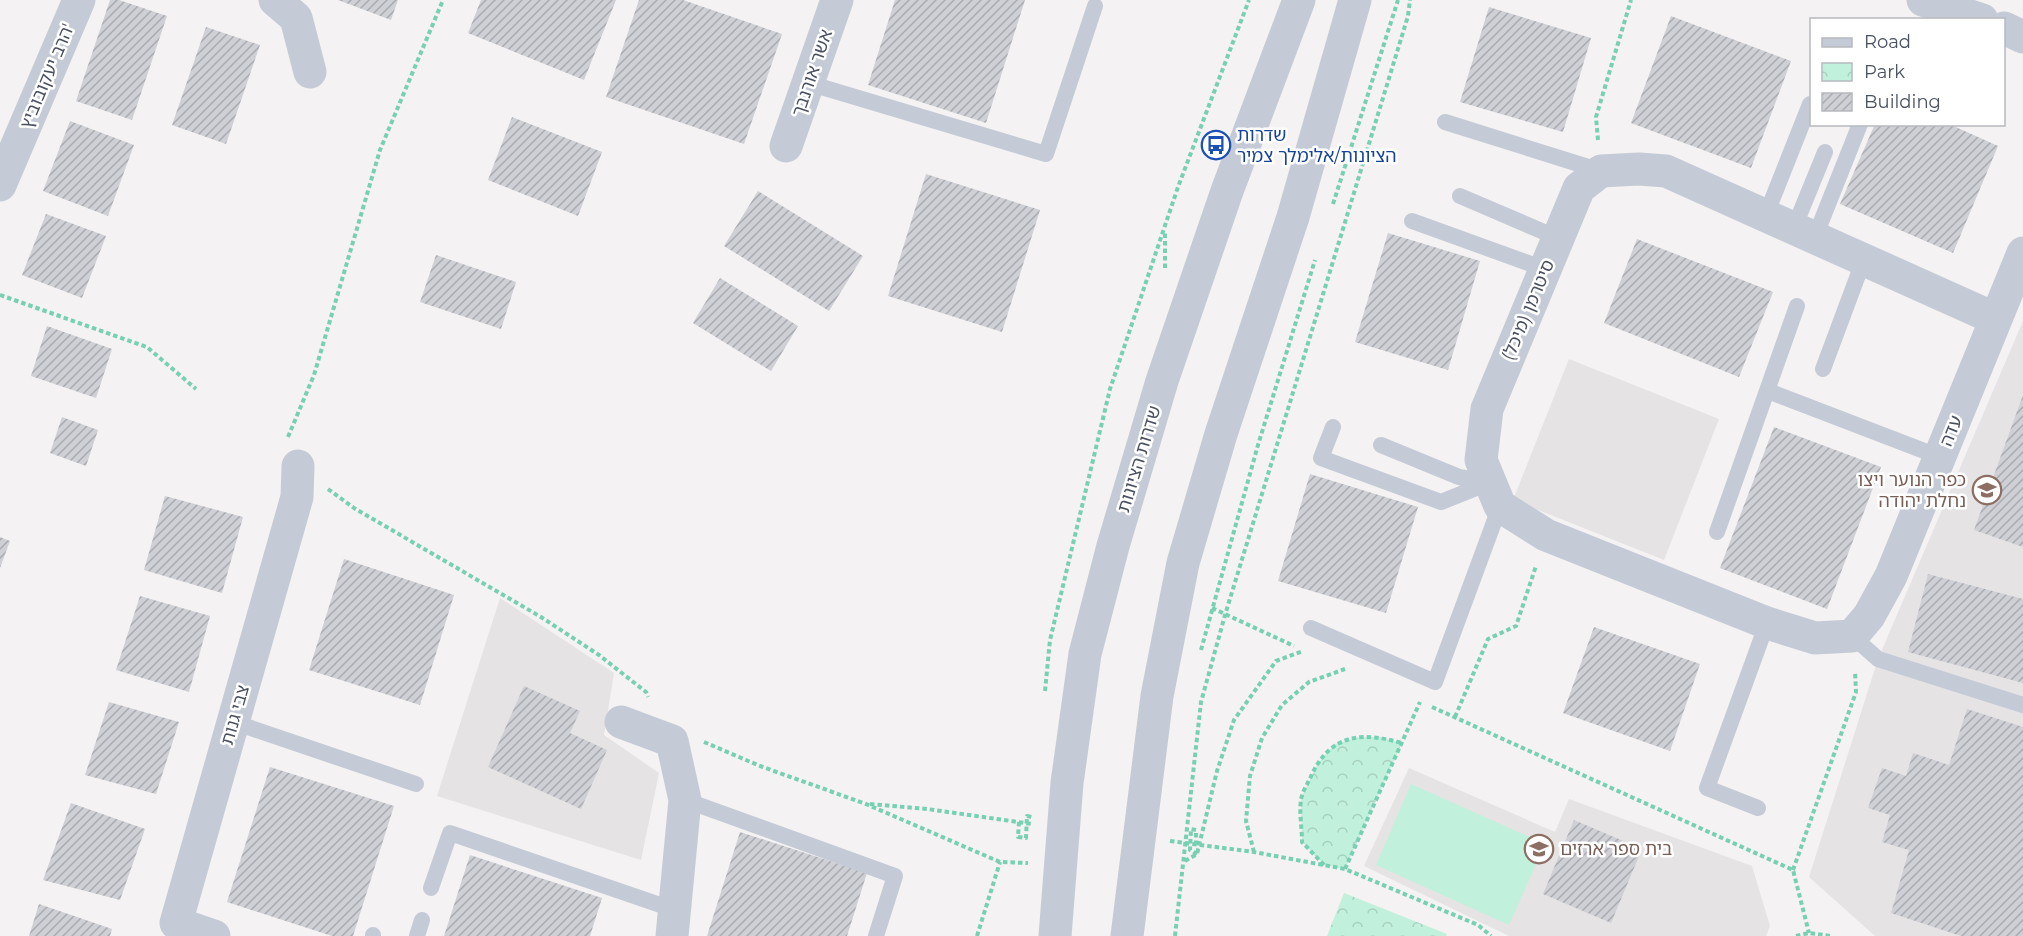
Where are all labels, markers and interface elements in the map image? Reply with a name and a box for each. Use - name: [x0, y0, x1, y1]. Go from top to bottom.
- legend: [1810, 18, 2005, 126]
- street label: הרב יעקובוביץ': [15, 20, 79, 132]
- street label: אשר אורנבך: [787, 27, 837, 119]
- text: Road: [1864, 31, 1911, 53]
- text: Park: [1864, 61, 1905, 83]
- text: Building: [1864, 91, 1941, 113]
- place label: שדרות הציונות/אלימלך צמיר: [1237, 124, 1397, 167]
- bus stop icon: שדרות הציונות/אלימלך צמיר: [1200, 129, 1232, 161]
- street label: סיטרמן (מיכל): [1497, 256, 1559, 364]
- street label: שדרות הציונות: [1112, 403, 1166, 515]
- street label: עדה: [1935, 412, 1967, 450]
- place label: כפר הנוער ויצו נחלת יהודה: [1858, 469, 1966, 512]
- school or university icon: כפר הנוער ויצו נחלת יהודה: [1971, 474, 2003, 506]
- street label: צבי גנות: [216, 683, 254, 747]
- school or university icon: בית ספר ארזים: [1523, 833, 1555, 865]
- place label: בית ספר ארזים: [1560, 838, 1672, 860]

